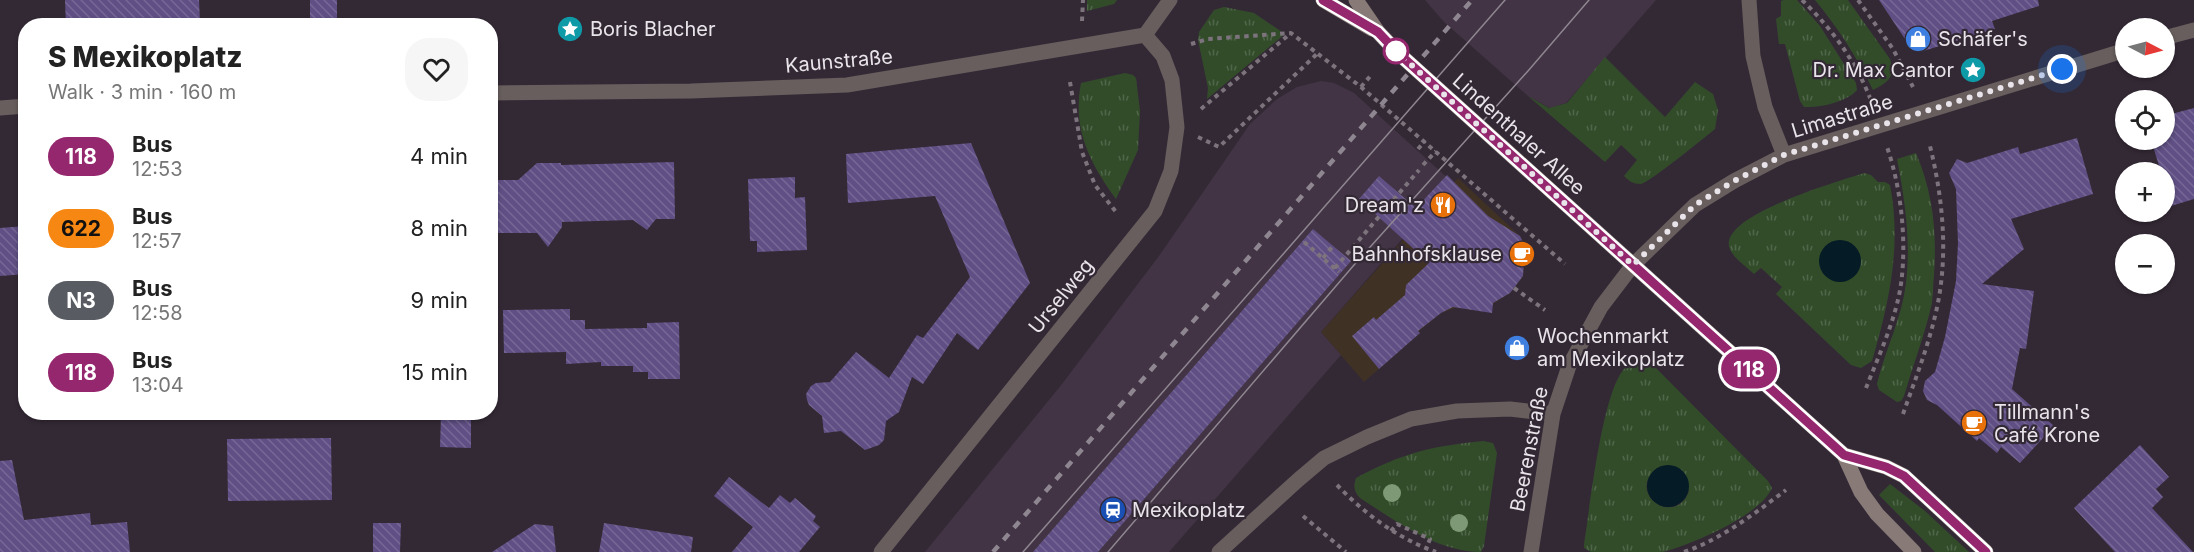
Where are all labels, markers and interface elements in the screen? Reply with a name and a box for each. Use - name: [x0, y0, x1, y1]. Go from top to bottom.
- place icon: Boris Blacher: [555, 14, 585, 44]
- place label: Boris Blacher: [590, 17, 716, 41]
- north arrow: [2115, 18, 2175, 78]
- map controls: [2115, 18, 2175, 294]
- shop icon: Schäfer's: [1903, 24, 1933, 54]
- place label: Schäfer's: [1938, 27, 2028, 51]
- button: heart: [405, 38, 468, 101]
- unlabelled marker: [1383, 38, 1409, 64]
- text: S Mexikoplatz: [48, 40, 242, 74]
- street label: Kaunstraße: [784, 44, 894, 78]
- your location: [2047, 54, 2077, 84]
- place icon: Dr. Max Cantor: [1958, 55, 1988, 85]
- place label: Dr. Max Cantor: [1813, 58, 1954, 82]
- street label: Lindenthaler Allee: [1448, 68, 1590, 200]
- text: Walk · 3 min · 160 m: [48, 80, 236, 104]
- street label: Limastraße: [1788, 89, 1896, 143]
- button: locate: [2115, 90, 2175, 150]
- text: Bus: [132, 131, 173, 157]
- text: 4 min: [410, 143, 468, 169]
- text: 118: [65, 144, 97, 169]
- text: 12:53: [132, 157, 183, 181]
- button: +: [2115, 162, 2175, 222]
- restaurant icon: Dream'z: [1428, 190, 1458, 220]
- place label: Dream'z: [1345, 193, 1424, 217]
- text: Bus: [132, 203, 173, 229]
- text: 8 min: [411, 215, 468, 241]
- text: 622: [61, 216, 101, 241]
- text: 12:57: [132, 229, 182, 253]
- button: −: [2115, 234, 2175, 294]
- cafe icon: Bahnhofsklause: [1507, 239, 1537, 269]
- place label: Bahnhofsklause: [1352, 242, 1502, 266]
- street label: Urselweg: [1024, 254, 1098, 338]
- text: Bus: [132, 275, 173, 301]
- text: 9 min: [411, 287, 468, 313]
- text: N3: [66, 288, 96, 313]
- text: 12:58: [132, 301, 183, 325]
- place label: Wochenmarkt am Mexikoplatz: [1537, 324, 1685, 371]
- shop icon: Wochenmarkt am Mexikoplatz: [1502, 333, 1532, 363]
- text: Bus: [132, 347, 173, 373]
- line badge: 118: [1714, 350, 1784, 388]
- text: 118: [1733, 357, 1765, 382]
- text: 15 min: [402, 359, 468, 385]
- text: 118: [65, 360, 97, 385]
- text: 13:04: [132, 373, 184, 397]
- street label: Beerenstraße: [1505, 384, 1553, 514]
- place label: Tillmann's Café Krone: [1994, 400, 2100, 447]
- cafe icon: Tillmann's Café Krone: [1959, 408, 1989, 438]
- station icon: Mexikoplatz: [1098, 495, 1128, 525]
- place label: Mexikoplatz: [1132, 498, 1245, 522]

